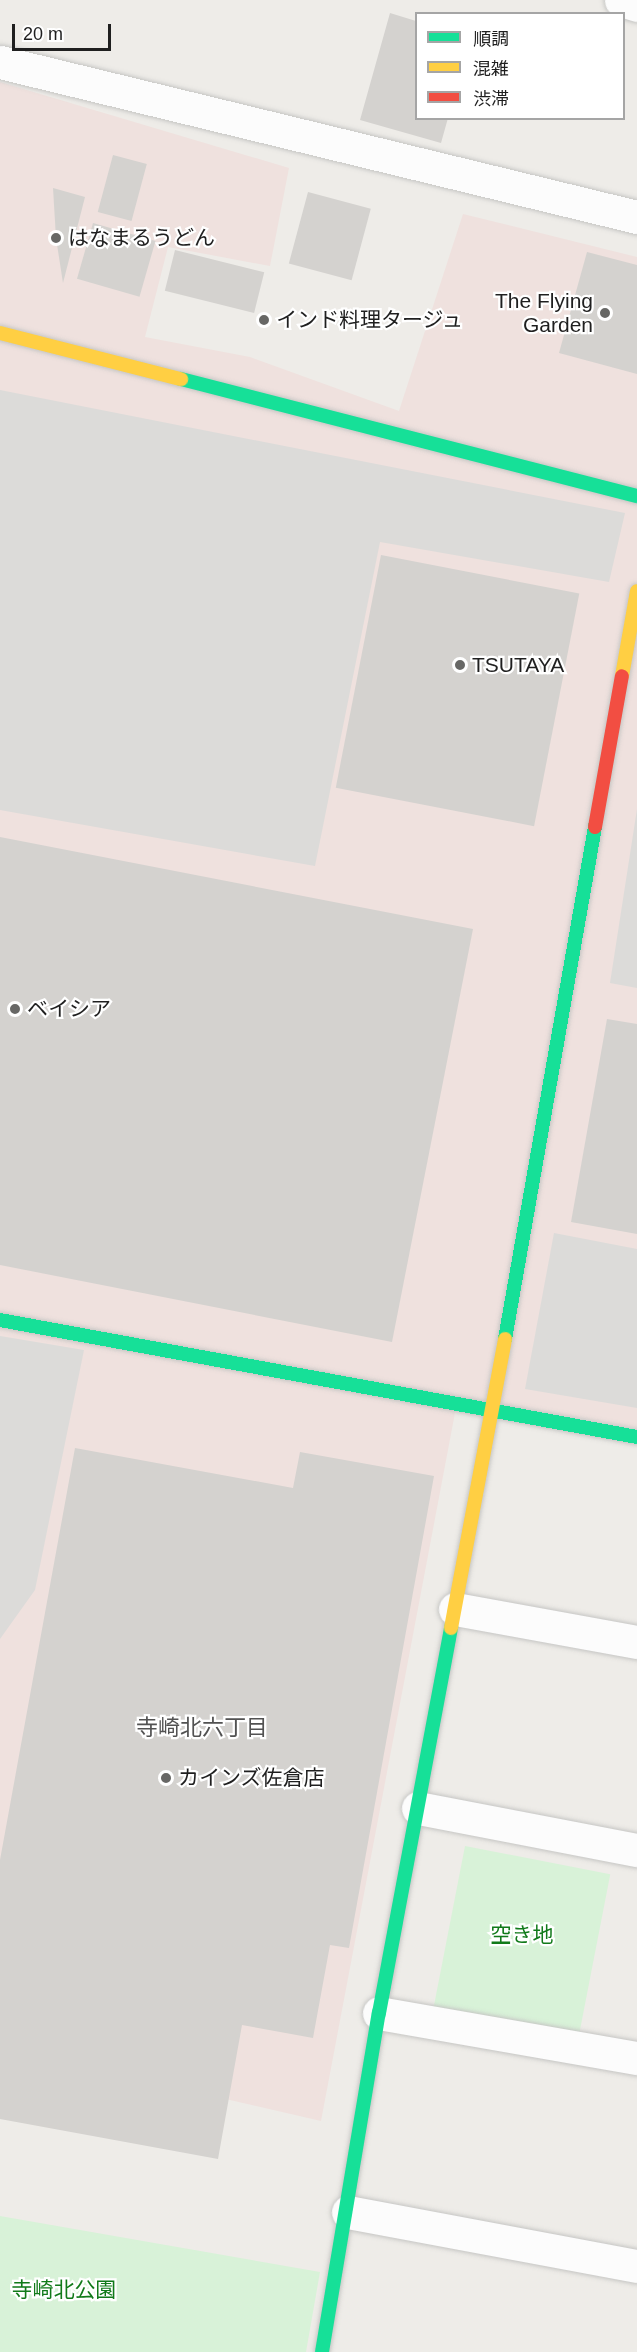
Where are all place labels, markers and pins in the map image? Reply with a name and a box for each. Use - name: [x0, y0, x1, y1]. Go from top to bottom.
- place label: はなまるうどん: [68, 225, 215, 251]
- marker: はなまるうどん: [49, 231, 63, 245]
- place label: The Flying Garden: [495, 288, 593, 338]
- marker: The Flying Garden: [598, 306, 612, 320]
- place label: インド料理タージュ: [276, 307, 465, 333]
- marker: インド料理タージュ: [257, 313, 271, 327]
- place label: TSUTAYA: [472, 652, 564, 678]
- marker: TSUTAYA: [453, 658, 467, 672]
- place label: ベイシア: [27, 996, 111, 1022]
- marker: ベイシア: [8, 1002, 22, 1016]
- place label: カインズ佐倉店: [178, 1765, 325, 1791]
- marker: カインズ佐倉店: [159, 1771, 173, 1785]

